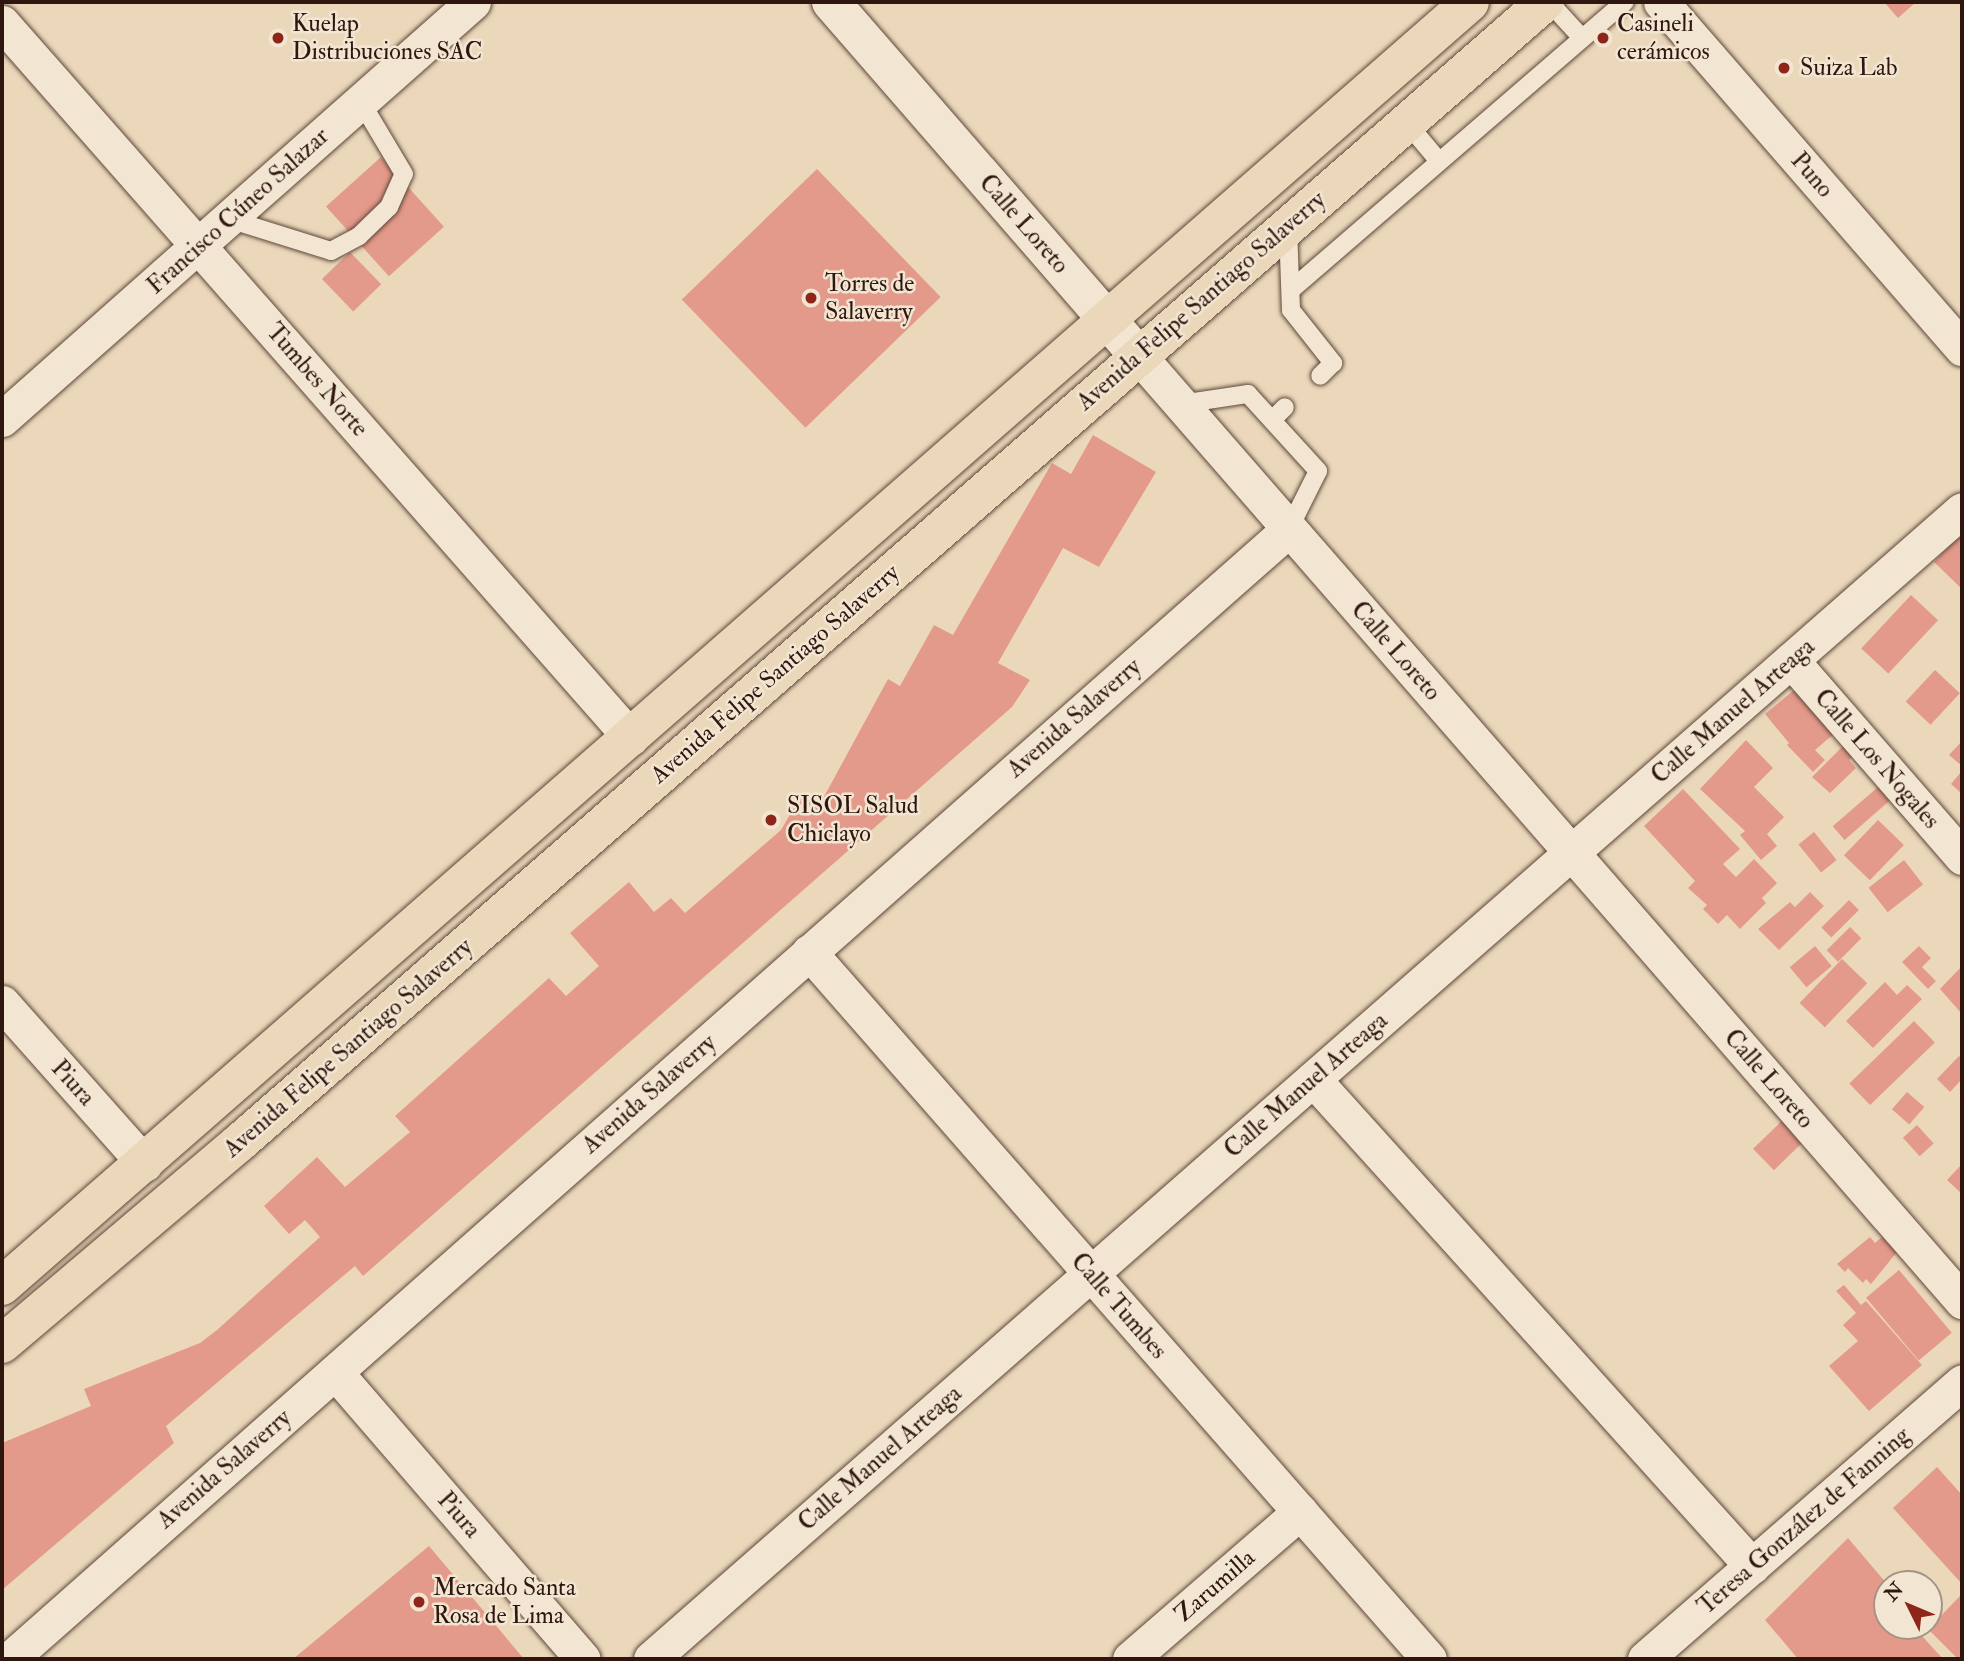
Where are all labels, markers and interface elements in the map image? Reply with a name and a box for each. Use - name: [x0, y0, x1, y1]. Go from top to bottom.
- place label: Kuelap Distribuciones SAC: [292, 10, 482, 66]
- place label: Casineli cerámicos: [1617, 10, 1710, 66]
- marker: Kuelap Distribuciones SAC: [270, 30, 286, 46]
- marker: Casineli cerámicos: [1595, 30, 1611, 46]
- place label: Suiza Lab: [1800, 54, 1898, 82]
- marker: Suiza Lab: [1774, 58, 1794, 78]
- street label: Francisco Cúneo Salazar: [141, 122, 335, 300]
- street label: Puno: [1785, 147, 1839, 203]
- street label: Calle Loreto: [973, 169, 1075, 279]
- street label: Avenida Felipe Santiago Salaverry: [1071, 185, 1331, 417]
- place label: Torres de Salaverry: [825, 270, 914, 326]
- marker: Torres de Salaverry: [803, 290, 819, 306]
- street label: Tumbes Norte: [260, 318, 374, 442]
- street label: Avenida Felipe Santiago Salaverry: [645, 558, 905, 790]
- street label: Calle Loreto: [1345, 596, 1447, 706]
- street label: Calle Manuel Arteaga: [1645, 632, 1821, 790]
- street label: Avenida Salaverry: [1001, 652, 1147, 784]
- street label: Calle Los Nogales: [1809, 683, 1945, 835]
- place label: SISOL Salud Chiclayo: [787, 792, 919, 848]
- marker: SISOL Salud Chiclayo: [761, 810, 781, 830]
- street label: Avenida Felipe Santiago Salaverry: [218, 932, 478, 1164]
- street label: Calle Manuel Arteaga: [1218, 1006, 1394, 1164]
- street label: Calle Loreto: [1718, 1024, 1820, 1134]
- street label: Avenida Salaverry: [576, 1028, 722, 1160]
- street label: Piura: [45, 1054, 101, 1112]
- street label: Calle Tumbes: [1065, 1247, 1173, 1365]
- street label: Calle Manuel Arteaga: [792, 1379, 968, 1537]
- street label: Avenida Salaverry: [151, 1403, 297, 1535]
- street label: Teresa González de Fanning: [1692, 1421, 1916, 1621]
- street label: Piura: [431, 1486, 487, 1544]
- street label: Zarumilla: [1169, 1544, 1261, 1628]
- north arrow: [1873, 1570, 1943, 1640]
- place label: Mercado Santa Rosa de Lima: [433, 1574, 576, 1630]
- text: N: [1880, 1578, 1909, 1606]
- marker: Mercado Santa Rosa de Lima: [411, 1594, 427, 1610]

